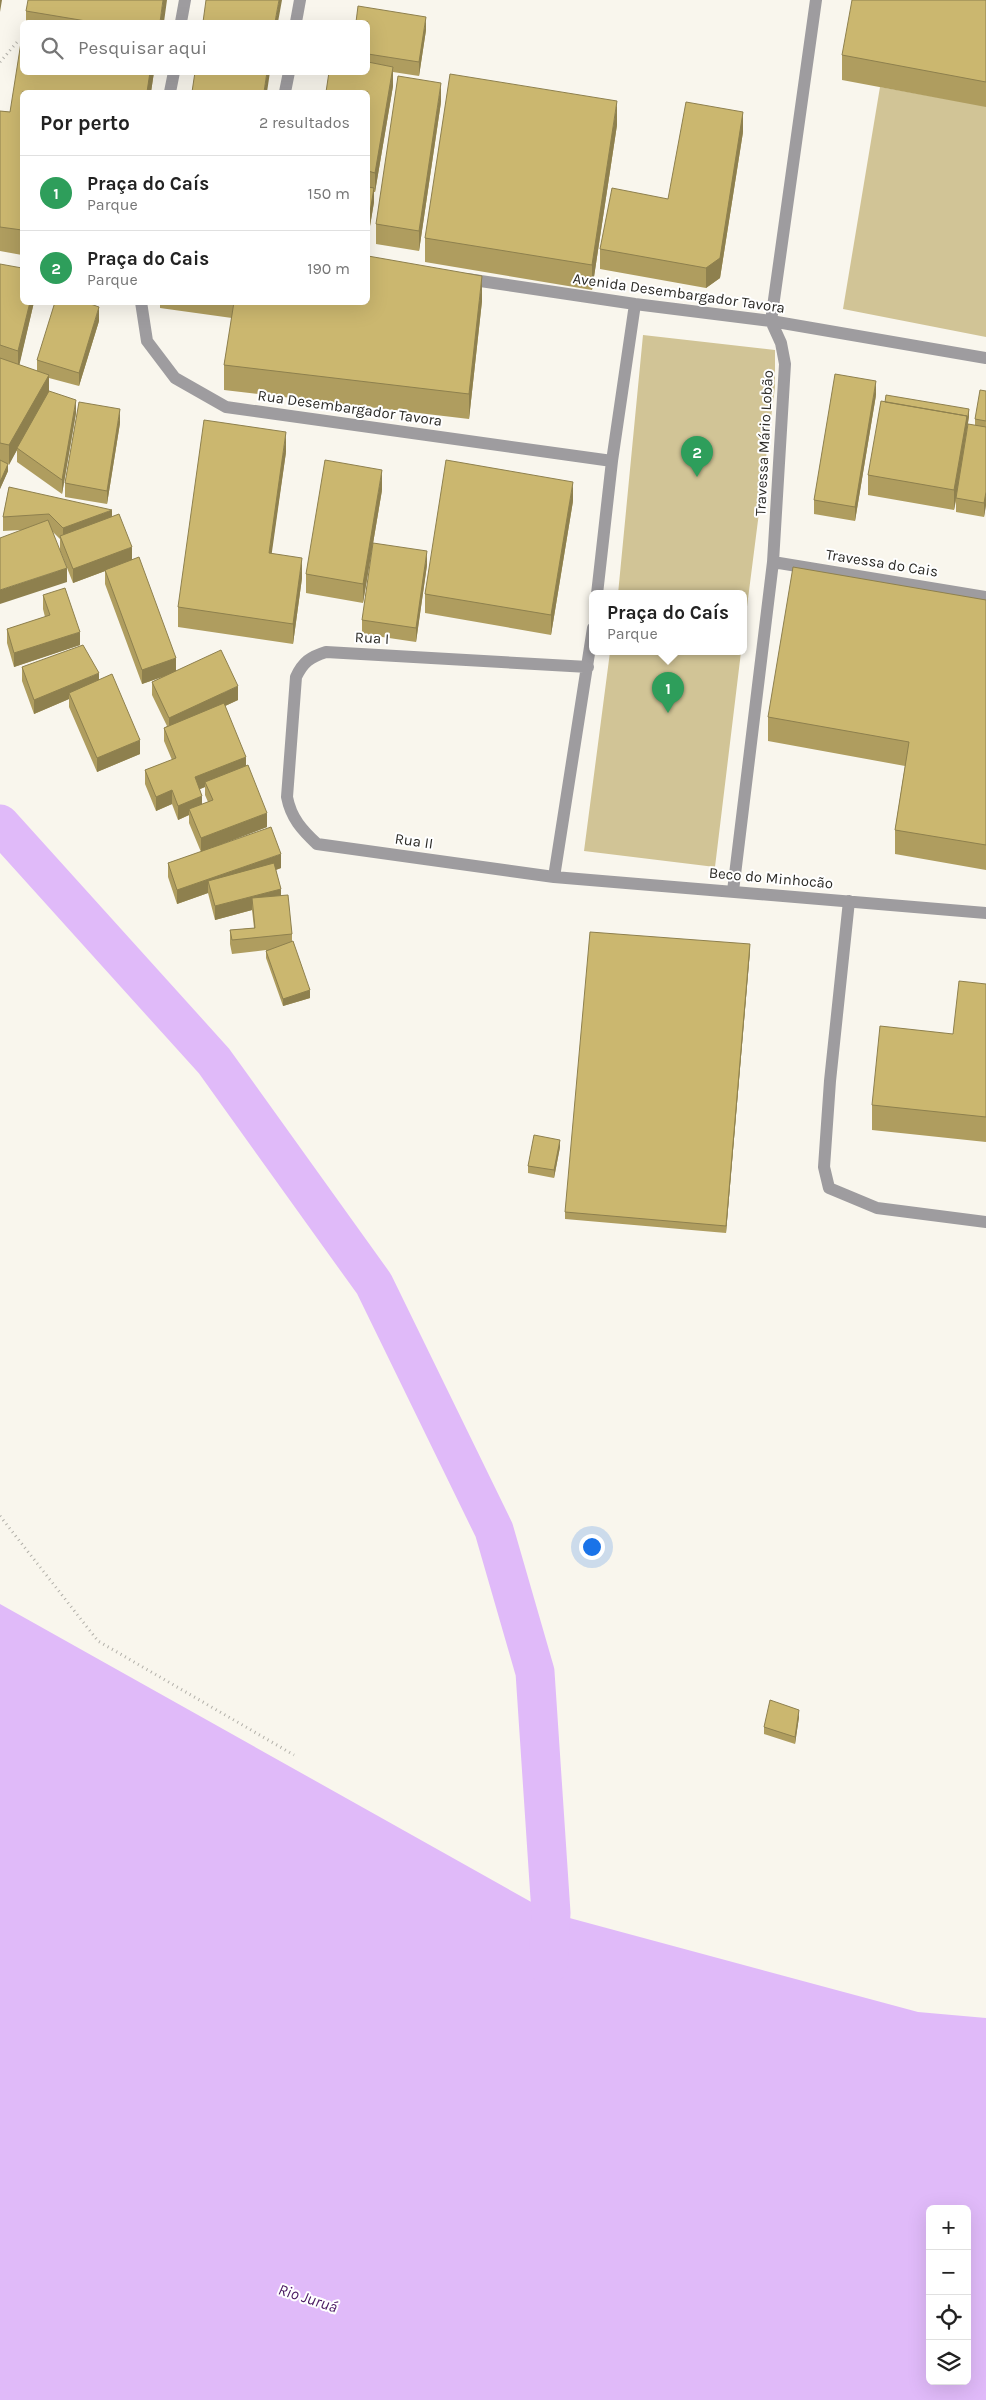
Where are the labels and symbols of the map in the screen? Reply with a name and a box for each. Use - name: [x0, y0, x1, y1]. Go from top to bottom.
- street label: Avenida Desembargador Tavora: [572, 269, 786, 317]
- street label: Travessa Mário Lobão: [751, 370, 777, 516]
- street label: Rua Desembargador Tavora: [256, 386, 444, 430]
- pin: 2: [681, 436, 713, 477]
- street label: Travessa do Cais: [825, 545, 939, 581]
- street label: Rua I: [354, 628, 390, 648]
- pin: 1: [652, 672, 684, 713]
- street label: Rua II: [394, 829, 434, 853]
- street label: Beco do Minhocão: [708, 864, 834, 892]
- your location: [579, 1534, 605, 1560]
- water label: Rio Juruá: [276, 2280, 340, 2316]

